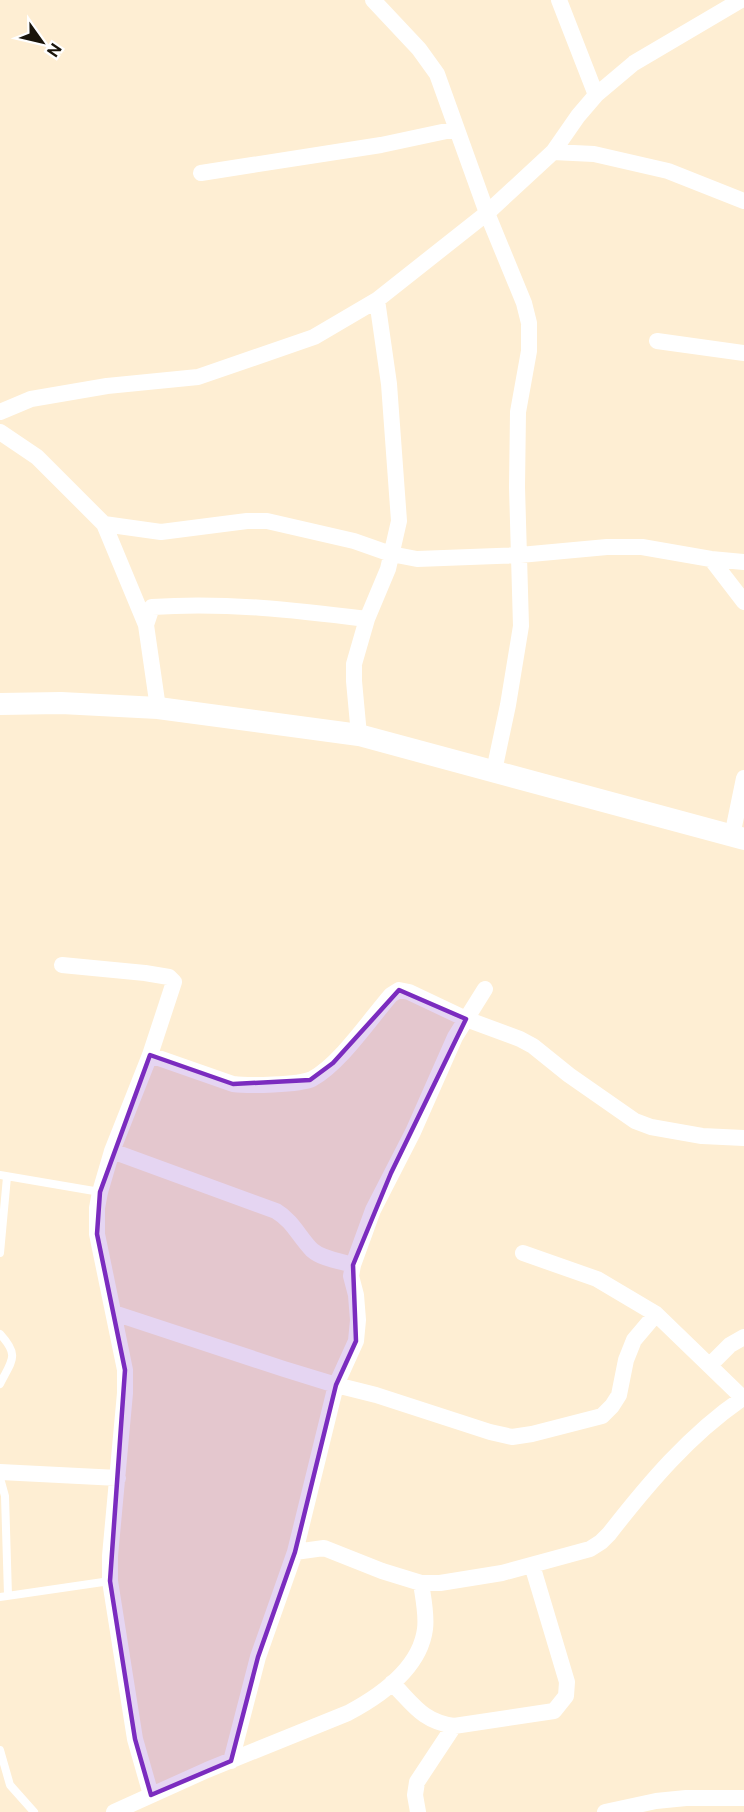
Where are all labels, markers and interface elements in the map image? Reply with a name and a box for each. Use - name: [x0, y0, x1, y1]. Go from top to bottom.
- north arrow: [12, 12, 72, 72]
- text: N: [43, 40, 65, 61]

